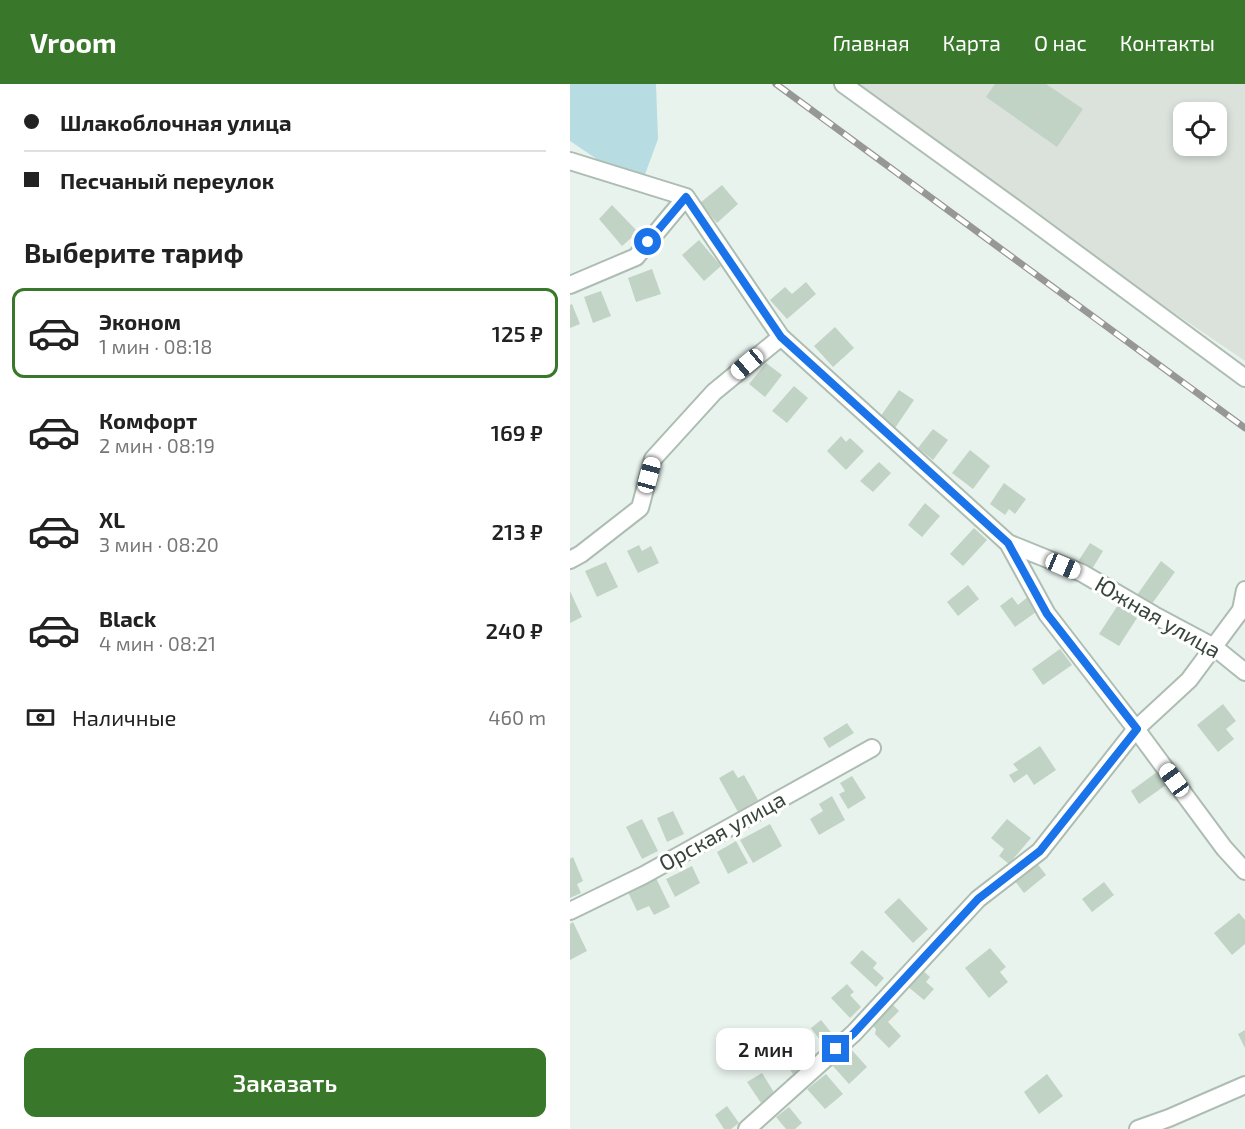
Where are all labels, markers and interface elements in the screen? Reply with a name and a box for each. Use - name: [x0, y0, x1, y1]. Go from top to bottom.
- text: Vroom: [30, 25, 117, 59]
- text: Главная: [833, 30, 910, 55]
- text: Карта: [943, 30, 1001, 55]
- text: О нас: [1034, 30, 1087, 55]
- text: Контакты: [1120, 30, 1215, 55]
- map controls: [1173, 102, 1227, 156]
- button: locate: [1173, 102, 1227, 156]
- text: Шлакоблочная улица: [60, 109, 292, 135]
- text: Песчаный переулок: [60, 167, 274, 193]
- route start: [634, 228, 661, 255]
- text: Выберите тариф: [24, 236, 244, 268]
- icon: car: [27, 306, 81, 360]
- text: Эконом: [99, 308, 181, 334]
- text: 125 ₽: [492, 320, 543, 346]
- text: 1 мин · 08:18: [99, 334, 212, 358]
- car: [727, 346, 767, 382]
- icon: car: [27, 405, 81, 459]
- text: Комфорт: [99, 407, 197, 433]
- text: 169 ₽: [491, 419, 543, 445]
- text: 2 мин · 08:19: [99, 433, 215, 457]
- car: [636, 455, 662, 495]
- icon: car: [27, 504, 81, 558]
- text: XL: [99, 506, 125, 532]
- text: 213 ₽: [491, 518, 543, 544]
- text: 3 мин · 08:20: [99, 532, 219, 556]
- car: [1043, 551, 1083, 581]
- street label: Южная улица: [1090, 570, 1226, 664]
- icon: car: [27, 603, 81, 657]
- text: Black: [99, 605, 156, 631]
- text: 240 ₽: [486, 617, 543, 643]
- text: 4 мин · 08:21: [99, 631, 216, 655]
- icon: cash: [24, 701, 57, 734]
- text: Наличные: [72, 704, 176, 730]
- text: 460 m: [488, 705, 546, 729]
- car: [1156, 760, 1192, 800]
- street label: Орская улица: [654, 785, 790, 876]
- callout: 2 мин: [716, 1028, 815, 1070]
- route end: [822, 1035, 849, 1062]
- text: 2 мин: [738, 1037, 793, 1061]
- button: Заказать: [24, 1048, 546, 1117]

